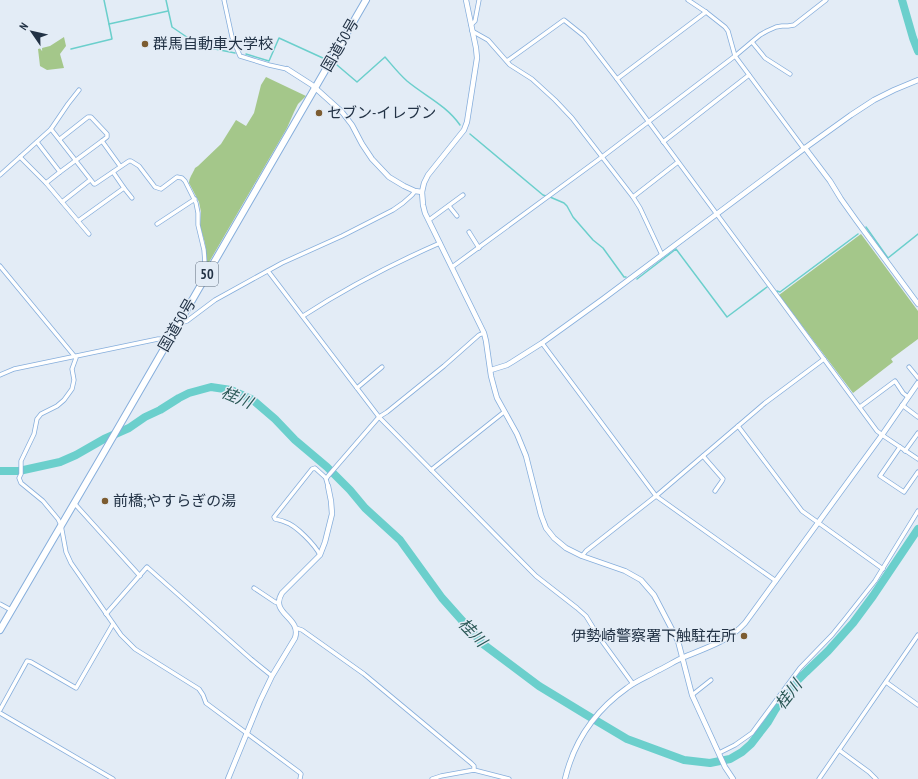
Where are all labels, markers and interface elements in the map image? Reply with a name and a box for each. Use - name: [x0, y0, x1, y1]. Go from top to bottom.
- north arrow: [12, 12, 52, 52]
- street label: 国道50号: [317, 15, 362, 75]
- text: N: [16, 20, 31, 33]
- place label: 群馬自動車大学校: [153, 34, 273, 53]
- marker: 群馬自動車大学校: [140, 39, 150, 49]
- place label: セブン-イレブン: [327, 103, 436, 122]
- marker: セブン-イレブン: [314, 108, 324, 118]
- road number: 50: [196, 262, 218, 286]
- street label: 国道50号: [154, 295, 199, 355]
- water label: 桂川: [218, 382, 257, 413]
- place label: 前橋;やすらぎの湯: [113, 491, 236, 510]
- marker: 前橋;やすらぎの湯: [100, 496, 110, 506]
- water label: 桂川: [455, 614, 493, 652]
- place label: 伊勢崎警察署下触駐在所: [571, 626, 736, 645]
- marker: 伊勢崎警察署下触駐在所: [739, 631, 749, 641]
- water label: 桂川: [770, 674, 807, 713]

